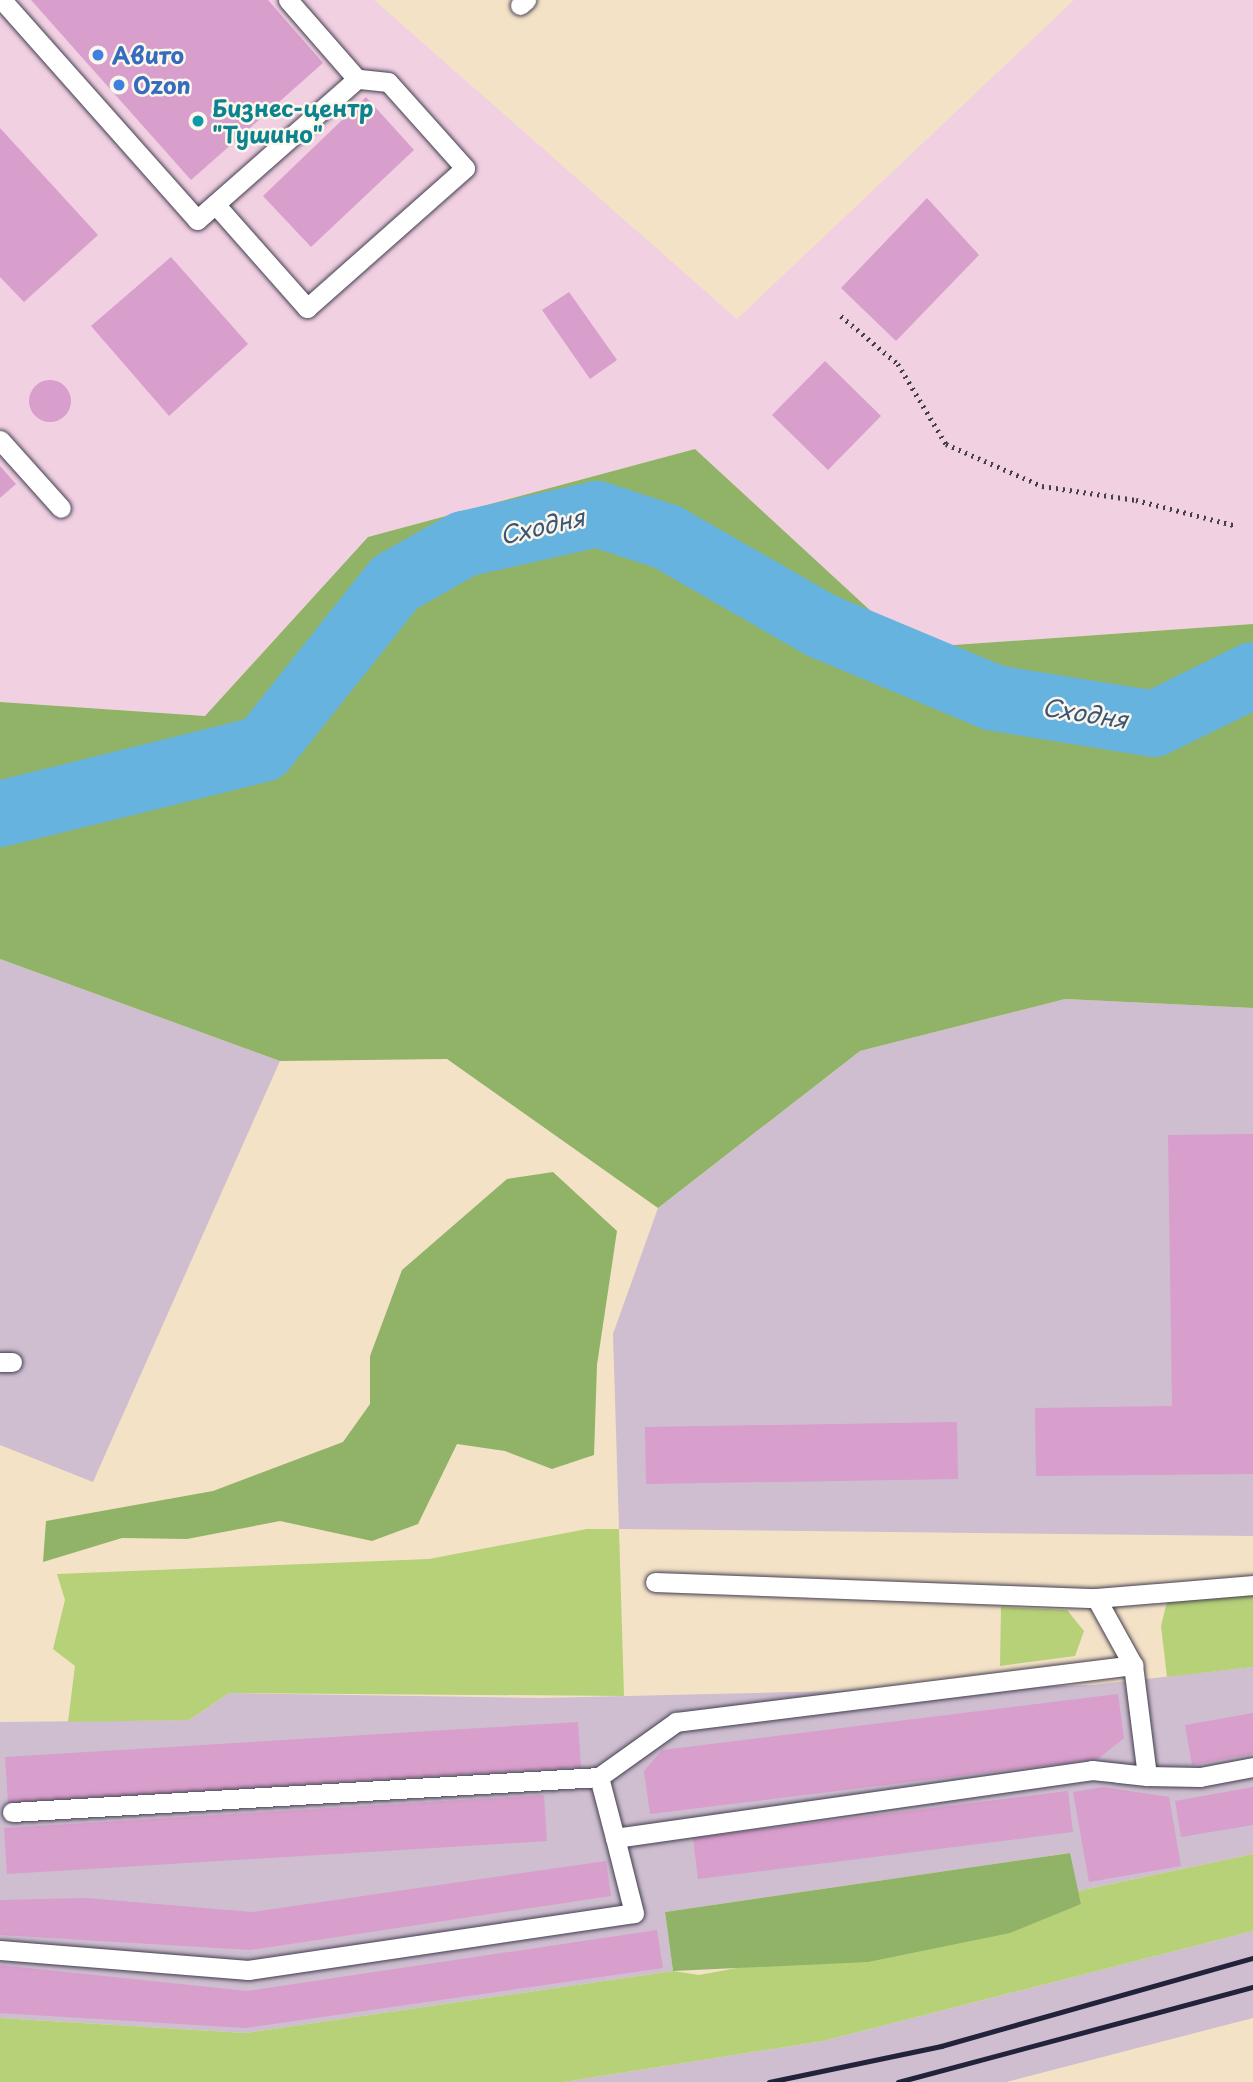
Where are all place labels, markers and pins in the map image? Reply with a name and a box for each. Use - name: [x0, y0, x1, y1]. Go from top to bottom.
- place label: Авито: [112, 41, 184, 69]
- marker: Авито: [90, 47, 106, 63]
- place label: Ozon: [133, 71, 191, 99]
- marker: Ozon: [111, 77, 127, 93]
- place label: Бизнес-центр "Тушино": [212, 94, 374, 148]
- marker: Бизнес-центр "Тушино": [190, 113, 206, 129]

